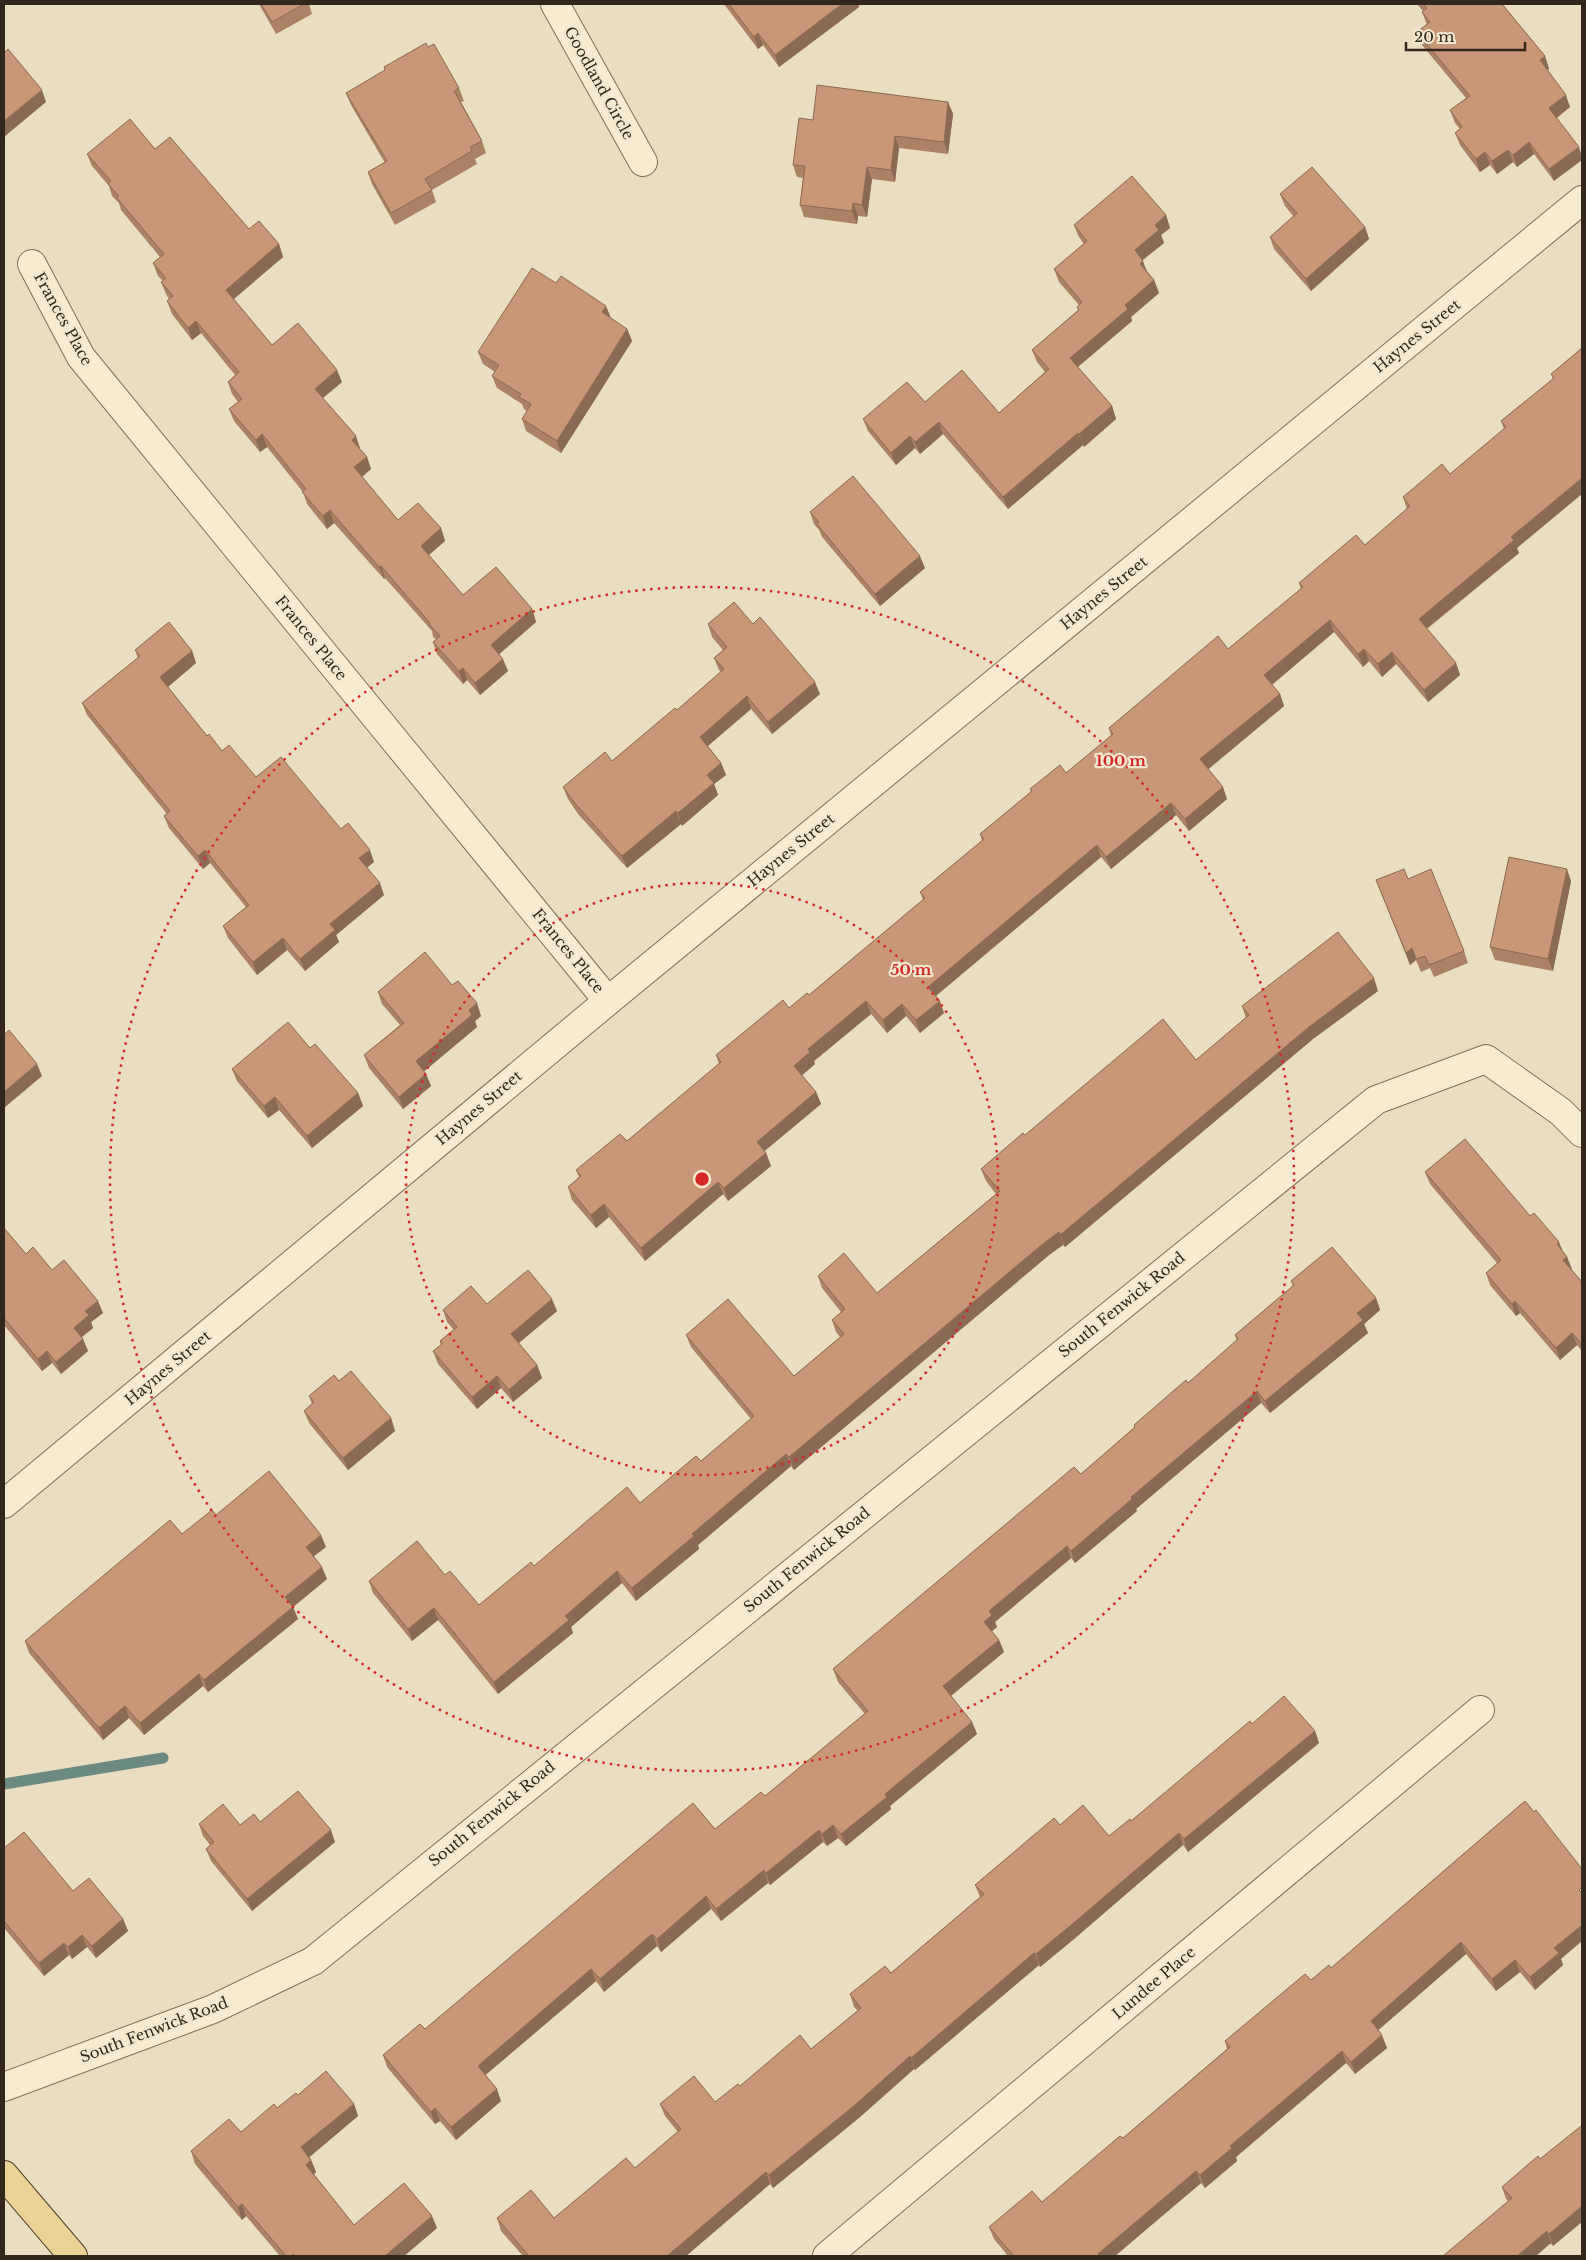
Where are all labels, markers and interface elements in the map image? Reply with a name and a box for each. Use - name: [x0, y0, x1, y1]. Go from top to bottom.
- scale bar: [1406, 20, 1525, 52]
- street label: Goodland Circle: [560, 23, 638, 143]
- text: 20 m: [1414, 27, 1454, 46]
- street label: Frances Place: [30, 269, 97, 369]
- street label: Haynes Street: [1369, 294, 1464, 377]
- street label: Haynes Street: [1056, 551, 1151, 634]
- street label: Frances Place: [271, 591, 351, 684]
- text: 100 m: [1096, 751, 1146, 770]
- street label: Haynes Street: [743, 808, 838, 891]
- street label: Frances Place: [528, 904, 608, 997]
- text: 50 m: [891, 960, 932, 979]
- street label: Haynes Street: [432, 1066, 526, 1149]
- centre of rings: [693, 1170, 711, 1188]
- street label: South Fenwick Road: [1055, 1248, 1189, 1361]
- street label: Haynes Street: [121, 1326, 215, 1409]
- street label: South Fenwick Road: [740, 1503, 874, 1616]
- street label: South Fenwick Road: [425, 1757, 559, 1870]
- street label: Lundee Place: [1108, 1942, 1199, 2023]
- street label: South Fenwick Road: [77, 1993, 231, 2067]

